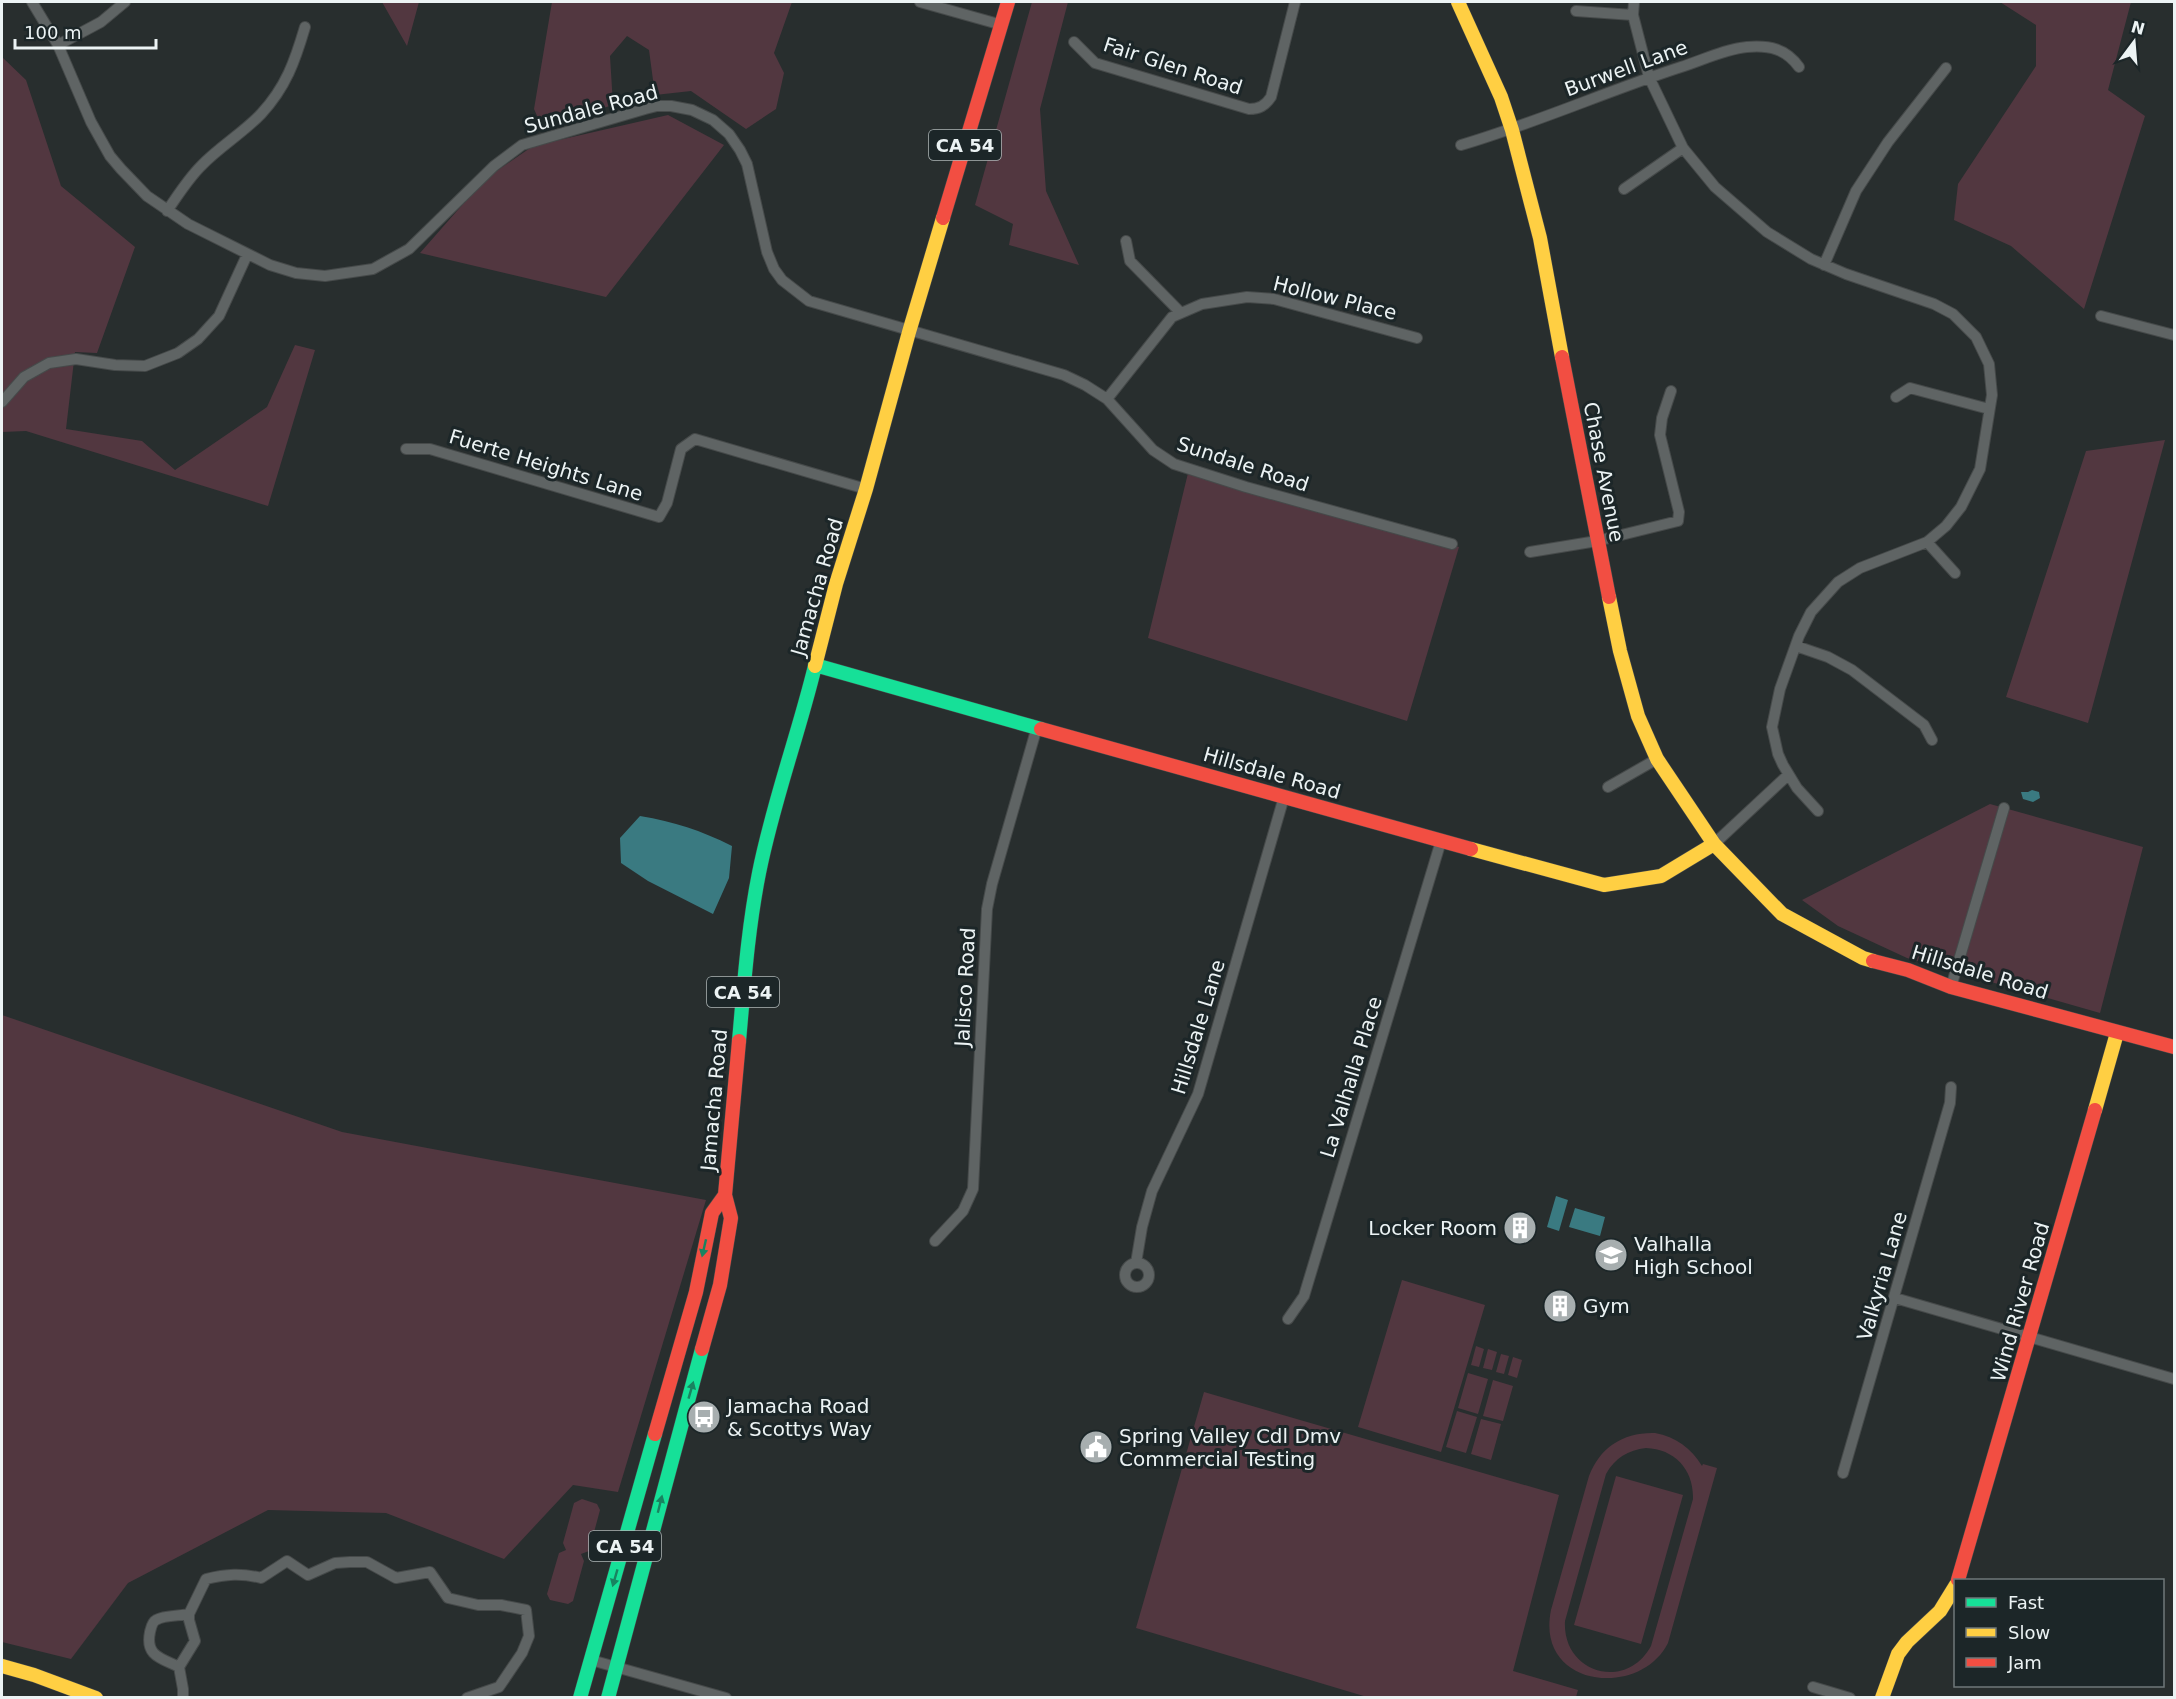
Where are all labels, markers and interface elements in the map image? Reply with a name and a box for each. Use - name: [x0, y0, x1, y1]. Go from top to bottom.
- scale bar: [15, 12, 156, 50]
- north arrow: [2104, 12, 2164, 72]
- text: N: [2129, 17, 2147, 39]
- text: 100 m: [24, 22, 82, 43]
- street label: Fair Glen Road: [1101, 32, 1245, 100]
- street label: Burwell Lane: [1561, 35, 1691, 101]
- street label: Sundale Road: [522, 80, 660, 138]
- road number: CA 54: [929, 130, 1001, 160]
- street label: Hollow Place: [1271, 271, 1399, 325]
- street label: Chase Avenue: [1579, 400, 1629, 544]
- street label: Fuerte Heights Lane: [446, 424, 646, 506]
- street label: Sundale Road: [1174, 431, 1312, 497]
- street label: Jamacha Road: [785, 515, 848, 661]
- street label: Hillsdale Road: [1201, 742, 1343, 804]
- street label: Jalisco Road: [950, 927, 980, 1049]
- street label: Hillsdale Road: [1909, 940, 2051, 1004]
- street label: Hillsdale Lane: [1166, 957, 1230, 1097]
- road number: CA 54: [707, 977, 779, 1007]
- street label: La Valhalla Place: [1315, 993, 1387, 1161]
- street label: Jamacha Road: [696, 1028, 732, 1174]
- street label: Valkyria Lane: [1852, 1209, 1912, 1343]
- building icon: Locker Room: [1502, 1210, 1538, 1246]
- place label: Locker Room: [1368, 1216, 1497, 1240]
- street label: Wind River Road: [1986, 1219, 2054, 1385]
- place label: Valhalla High School: [1634, 1232, 1753, 1279]
- school or university icon: Valhalla High School: [1593, 1237, 1629, 1273]
- one-way arrow: [699, 1239, 709, 1257]
- building icon: Gym: [1542, 1288, 1578, 1324]
- place label: Gym: [1583, 1294, 1630, 1318]
- one-way arrow: [687, 1381, 696, 1399]
- place label: Jamacha Road & Scottys Way: [725, 1394, 872, 1441]
- bus stop icon: Jamacha Road & Scottys Way: [686, 1399, 722, 1435]
- place label: Spring Valley Cdl Dmv Commercial Testing: [1119, 1424, 1341, 1471]
- public building icon: Spring Valley Cdl Dmv Commercial Testing: [1078, 1429, 1114, 1465]
- one-way arrow: [656, 1495, 666, 1513]
- road number: CA 54: [589, 1531, 661, 1561]
- one-way arrow: [610, 1570, 619, 1588]
- legend: [1954, 1579, 2164, 1687]
- text: Fast: [2008, 1592, 2044, 1613]
- text: Slow: [2008, 1622, 2050, 1643]
- text: Jam: [2007, 1652, 2042, 1673]

